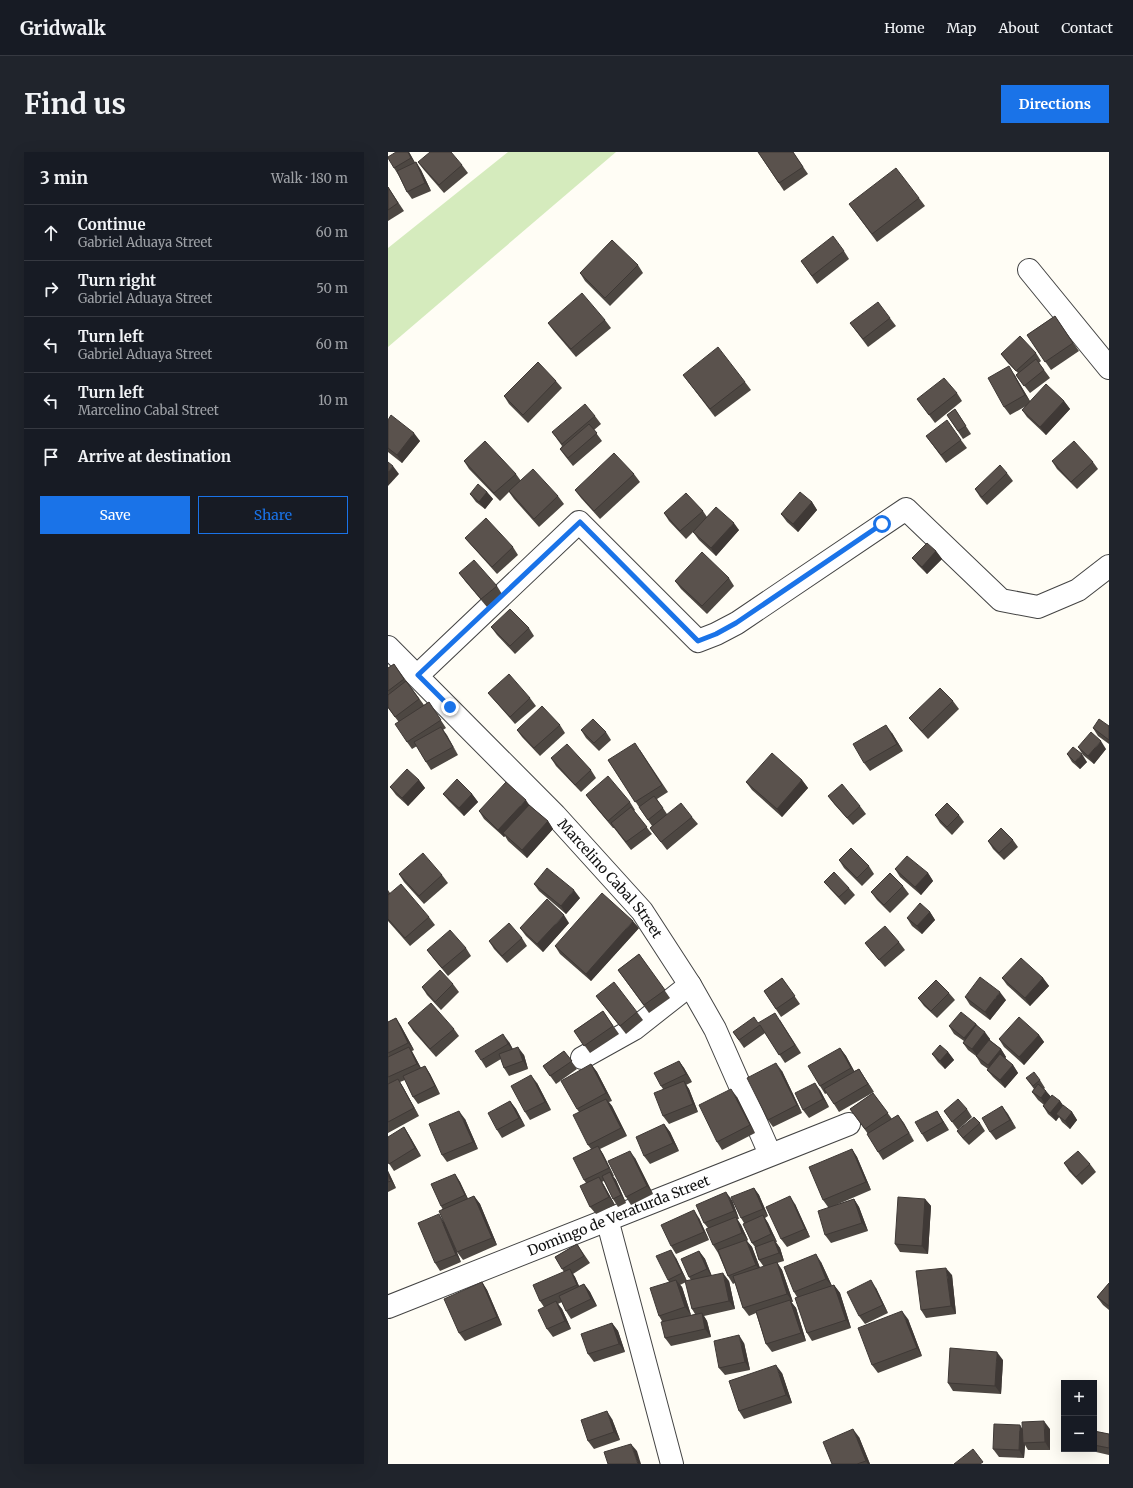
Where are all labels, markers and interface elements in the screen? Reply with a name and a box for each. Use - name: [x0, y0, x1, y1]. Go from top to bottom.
- text: Gridwalk: [20, 16, 106, 40]
- text: Home: [884, 19, 925, 37]
- text: Map: [947, 19, 976, 37]
- text: About: [998, 19, 1039, 37]
- text: Contact: [1061, 19, 1113, 37]
- button: Directions: [1001, 85, 1109, 123]
- text: Find us: [24, 86, 126, 122]
- text: 3 min: [40, 167, 88, 189]
- text: Walk · 180 m: [271, 170, 348, 187]
- text: Continue: [78, 215, 146, 234]
- icon: ahead: [40, 222, 62, 244]
- text: 60 m: [316, 224, 348, 241]
- text: Gabriel Aduaya Street: [78, 234, 212, 251]
- text: Turn right: [78, 271, 156, 290]
- icon: right: [40, 278, 62, 300]
- text: 50 m: [316, 280, 348, 297]
- text: Gabriel Aduaya Street: [78, 290, 212, 307]
- text: Turn left: [78, 327, 144, 346]
- icon: left: [40, 334, 62, 356]
- text: 60 m: [316, 336, 348, 353]
- text: Gabriel Aduaya Street: [78, 346, 212, 363]
- text: Turn left: [78, 383, 144, 402]
- icon: left: [40, 390, 62, 412]
- text: 10 m: [318, 392, 348, 409]
- text: Marcelino Cabal Street: [78, 402, 219, 419]
- icon: arrive: [40, 446, 62, 468]
- text: Arrive at destination: [78, 447, 231, 466]
- button: Save: [40, 496, 190, 534]
- button: Share: [198, 496, 348, 534]
- route start: [873, 515, 891, 533]
- route end: [441, 698, 459, 716]
- street label: Marcelino Cabal Street: [554, 815, 666, 942]
- street label: Domingo de Veraturda Street: [525, 1171, 713, 1260]
- map controls: [1061, 1380, 1097, 1452]
- button: +: [1061, 1380, 1097, 1416]
- button: −: [1061, 1416, 1097, 1452]

